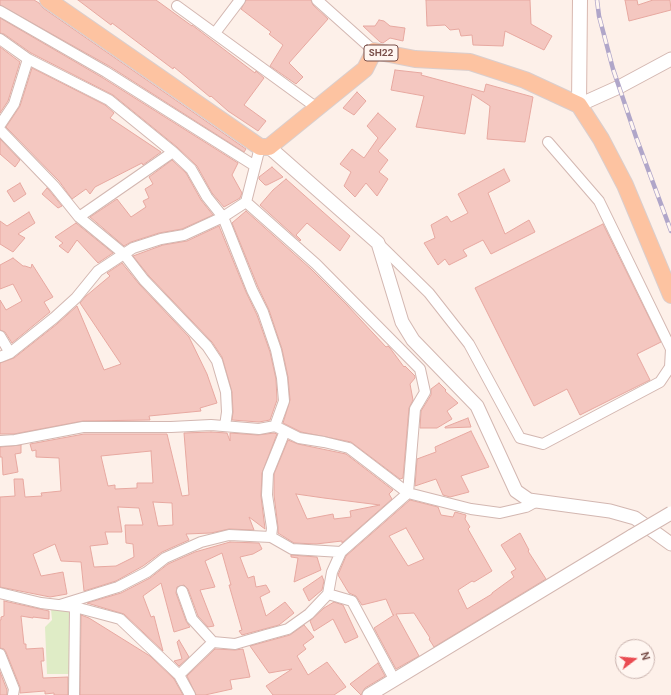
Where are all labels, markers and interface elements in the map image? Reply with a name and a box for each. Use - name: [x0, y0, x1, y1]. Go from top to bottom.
- road number: SH22: [364, 45, 398, 61]
- north arrow: [615, 639, 655, 679]
- text: N: [638, 650, 653, 662]

